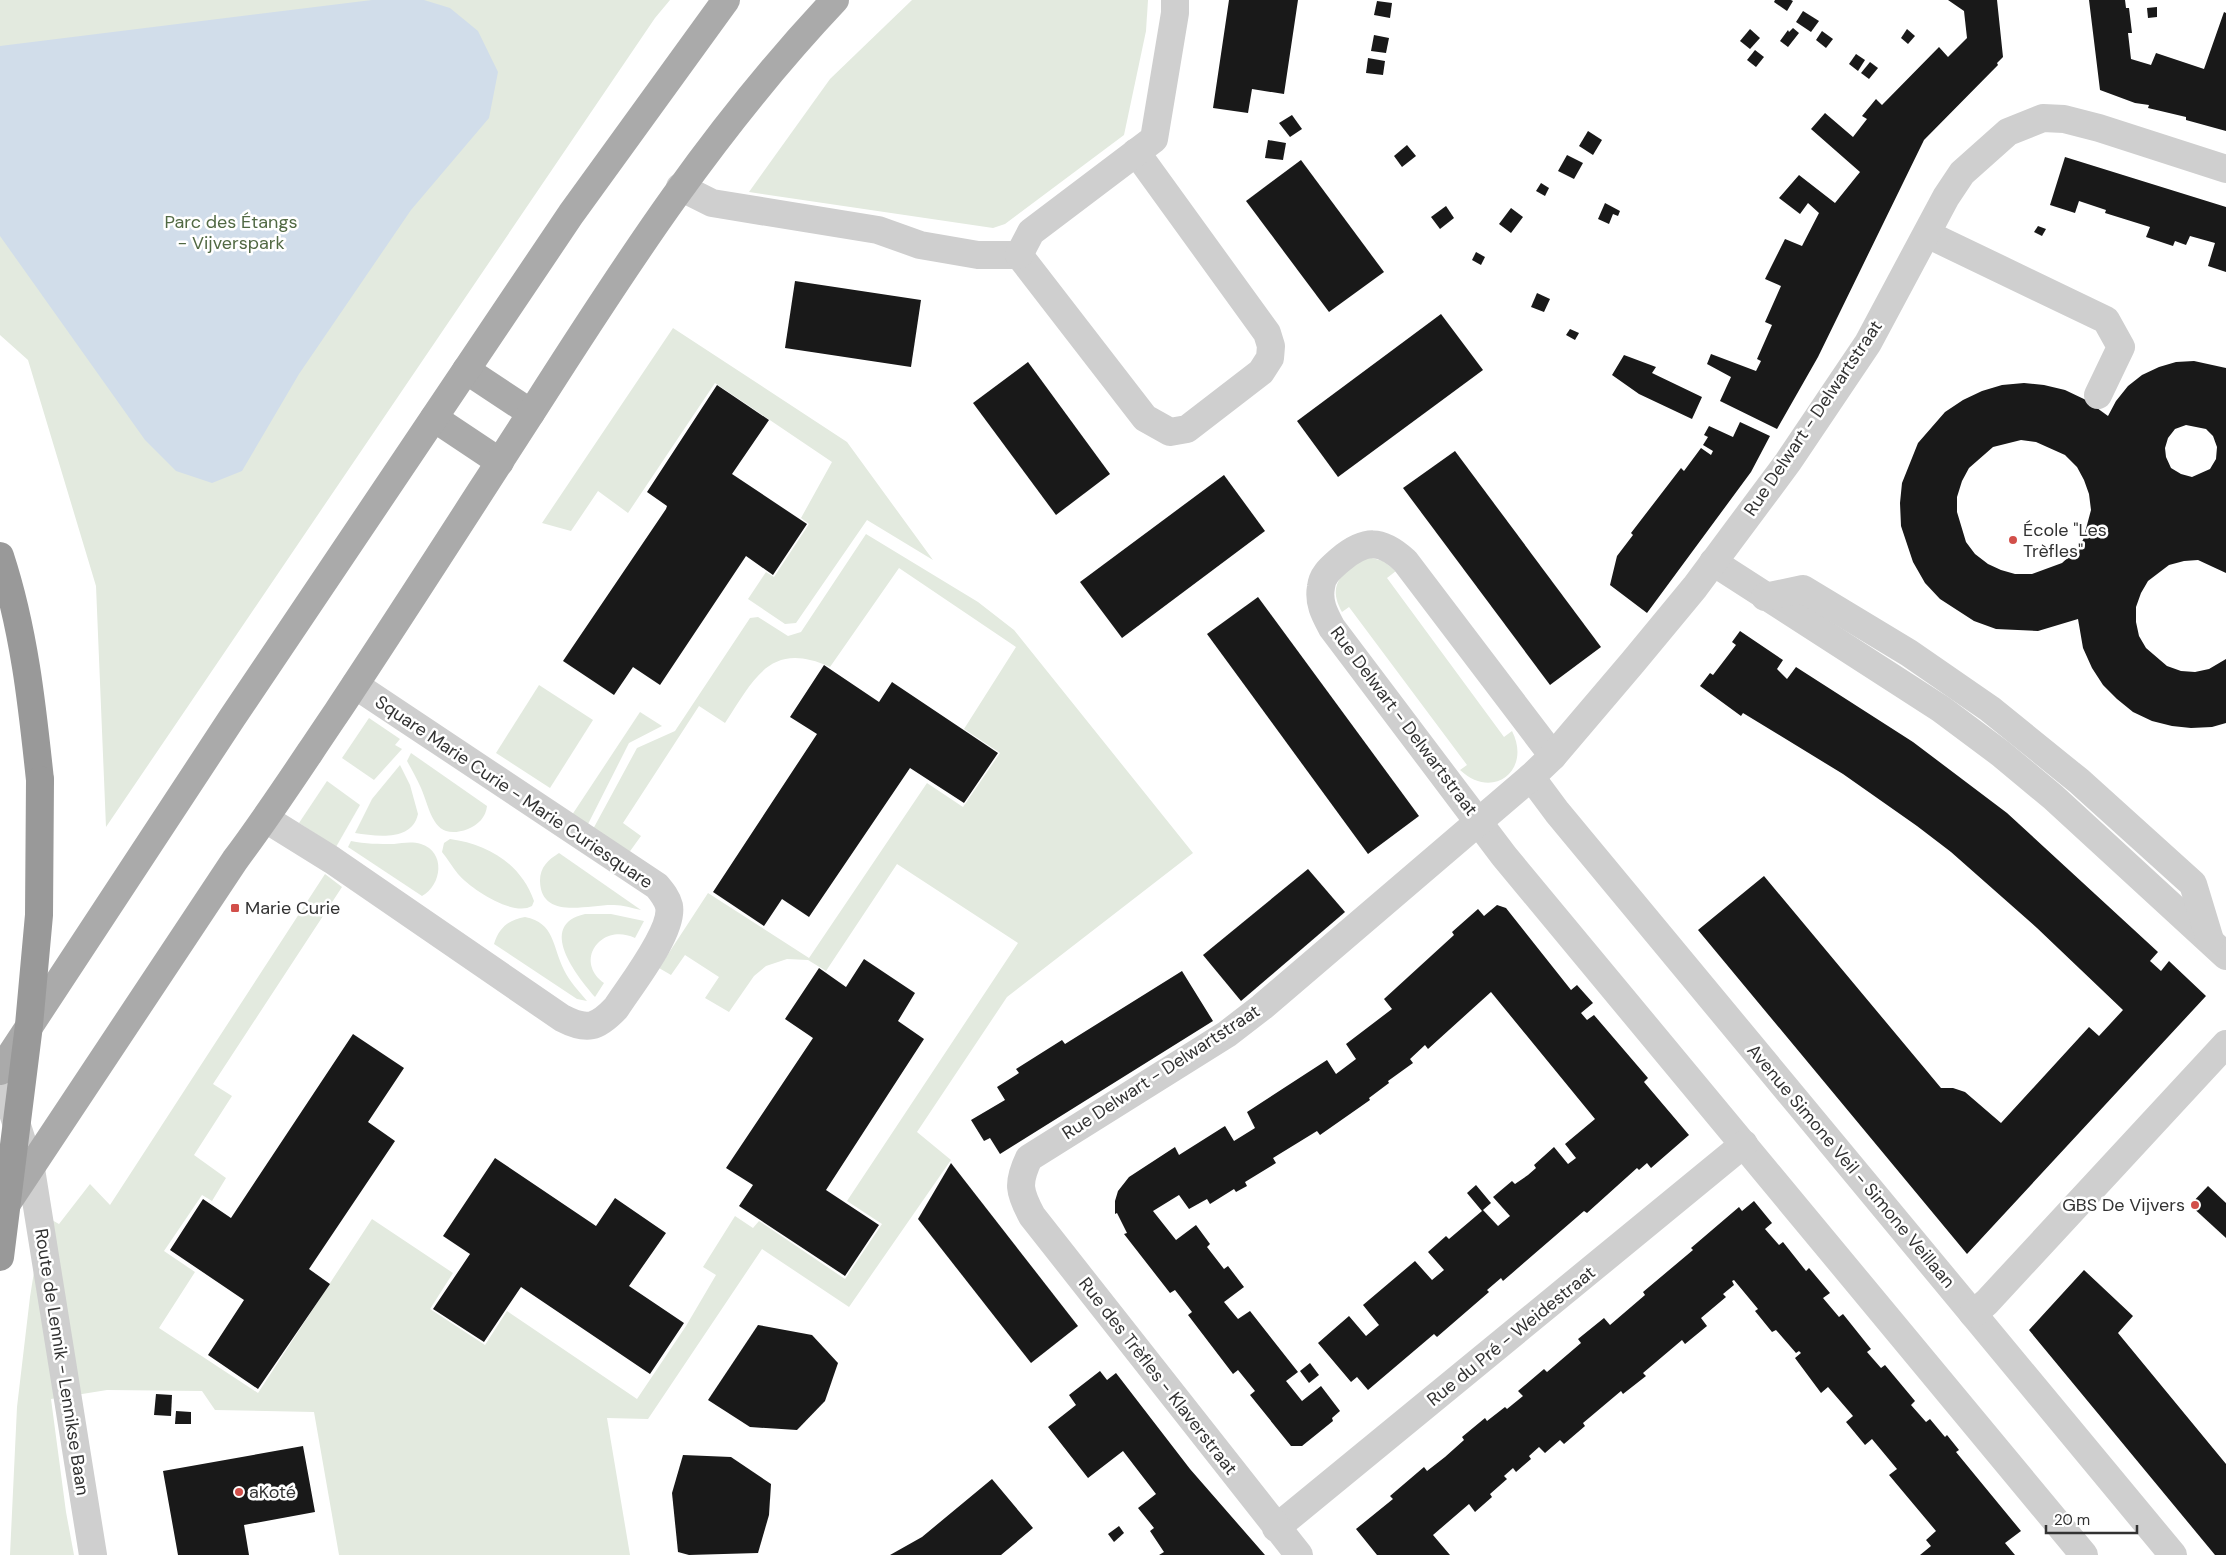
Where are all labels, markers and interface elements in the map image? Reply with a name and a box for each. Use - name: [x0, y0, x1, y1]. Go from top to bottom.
- park label: Parc des Étangs - Vijverspark: [165, 210, 297, 255]
- street label: Rue Delwart - Delwartstraat: [1738, 315, 1888, 521]
- place label: École "Les Trèfles": [2023, 518, 2107, 563]
- marker: École "Les Trèfles": [2007, 534, 2019, 546]
- street label: Rue Delwart - Delwartstraat: [1325, 621, 1483, 821]
- street label: Square Marie Curie - Marie Curiesquare: [370, 690, 658, 894]
- place label: Marie Curie: [245, 896, 340, 920]
- marker: Marie Curie: [229, 902, 241, 914]
- street label: Rue Delwart - Delwartstraat: [1058, 999, 1264, 1145]
- street label: Avenue Simone Veil - Simone Veillaan: [1742, 1039, 1960, 1293]
- place label: GBS De Vijvers: [2062, 1193, 2185, 1217]
- marker: GBS De Vijvers: [2189, 1199, 2201, 1211]
- street label: Route de Lennik - Lennikse Baan: [29, 1227, 95, 1497]
- street label: Rue du Pré - Weidestraat: [1422, 1261, 1600, 1411]
- street label: Rue des Trèfles - Klaverstraat: [1073, 1272, 1243, 1480]
- place label: aKoté: [249, 1480, 296, 1504]
- marker: aKoté: [233, 1486, 245, 1498]
- scale bar: [2046, 1502, 2137, 1534]
- text: 20 m: [2054, 1510, 2090, 1530]

